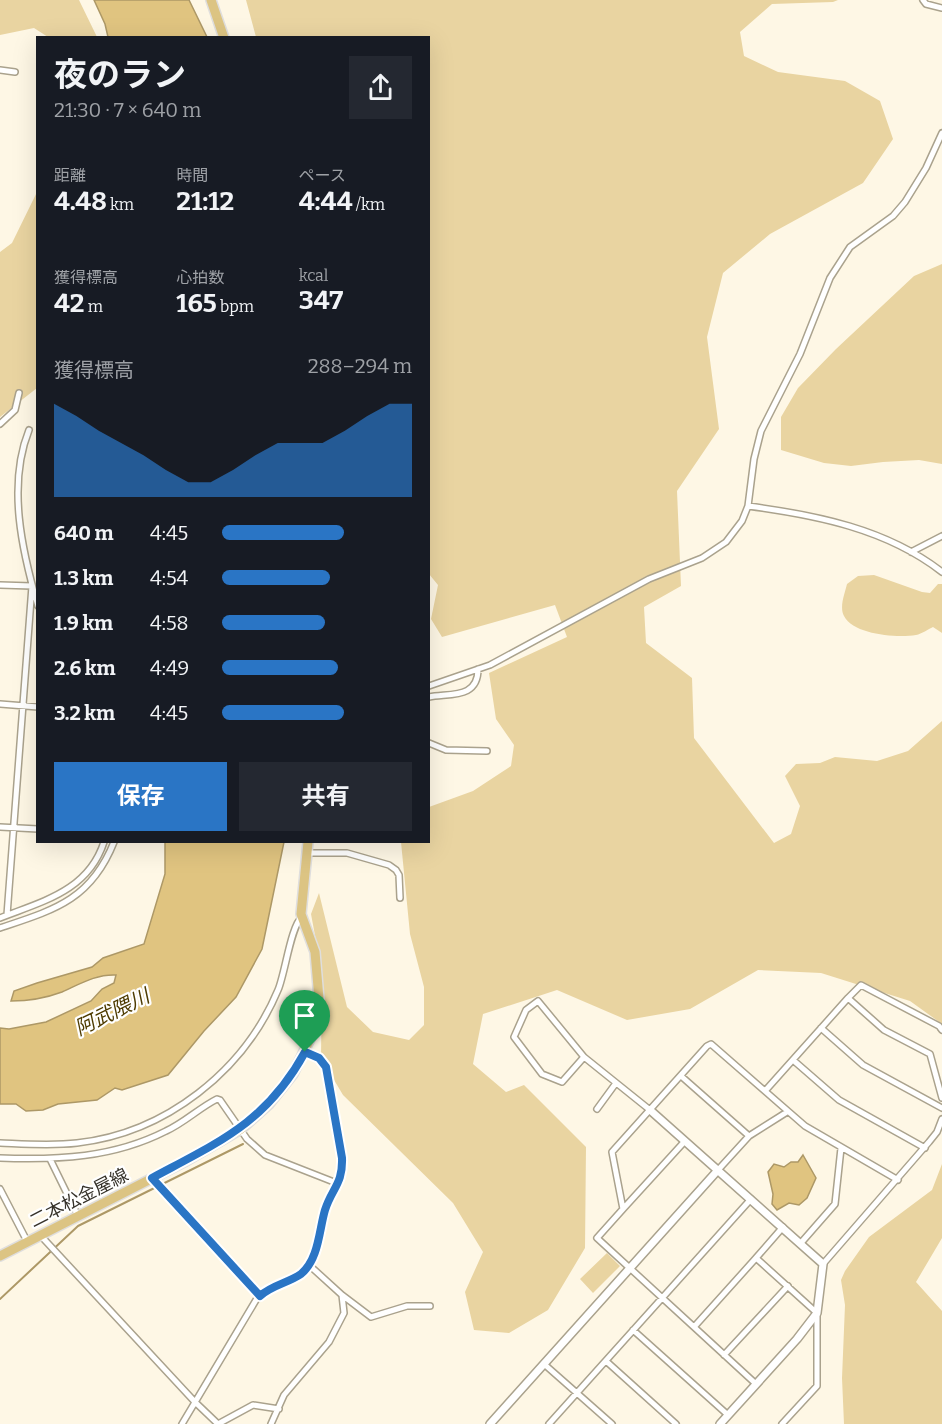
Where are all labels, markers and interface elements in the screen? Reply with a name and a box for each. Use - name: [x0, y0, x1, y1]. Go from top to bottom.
- text: 夜のラン: [54, 55, 186, 95]
- button: share: [349, 56, 412, 119]
- text: 21:30 · 7 × 640 m: [54, 98, 201, 122]
- text: 距離: [54, 166, 86, 185]
- text: 時間: [176, 166, 208, 185]
- text: ペース: [299, 166, 346, 185]
- text: 4.48: [54, 186, 107, 217]
- text: 21:12: [176, 186, 234, 217]
- text: 4:44: [299, 186, 352, 217]
- text: km: [107, 195, 134, 214]
- text: /km: [352, 195, 385, 214]
- text: kcal: [299, 266, 328, 285]
- text: 獲得標高: [54, 268, 118, 287]
- text: 心拍数: [176, 268, 224, 287]
- text: 347: [299, 285, 343, 316]
- text: 42: [54, 288, 84, 319]
- text: 165: [176, 288, 217, 319]
- text: m: [84, 297, 103, 316]
- text: bpm: [217, 297, 254, 316]
- text: 288–294 m: [308, 354, 412, 378]
- text: 獲得標高: [54, 358, 134, 382]
- text: 640 m: [54, 521, 114, 545]
- text: 4:45: [150, 521, 188, 545]
- text: 1.3 km: [54, 566, 113, 590]
- text: 4:54: [150, 566, 188, 590]
- text: 1.9 km: [54, 611, 113, 635]
- text: 4:58: [150, 611, 189, 635]
- text: 2.6 km: [54, 656, 116, 680]
- text: 4:49: [150, 656, 189, 680]
- text: 3.2 km: [54, 701, 115, 725]
- text: 4:45: [150, 701, 188, 725]
- button: 保存: [54, 762, 227, 831]
- button: 共有: [239, 762, 412, 831]
- water label: 阿武隈川: [71, 983, 155, 1040]
- pin: [279, 990, 330, 1052]
- icon: arrive: [288, 999, 321, 1032]
- street label: 二本松金屋線: [26, 1164, 132, 1232]

